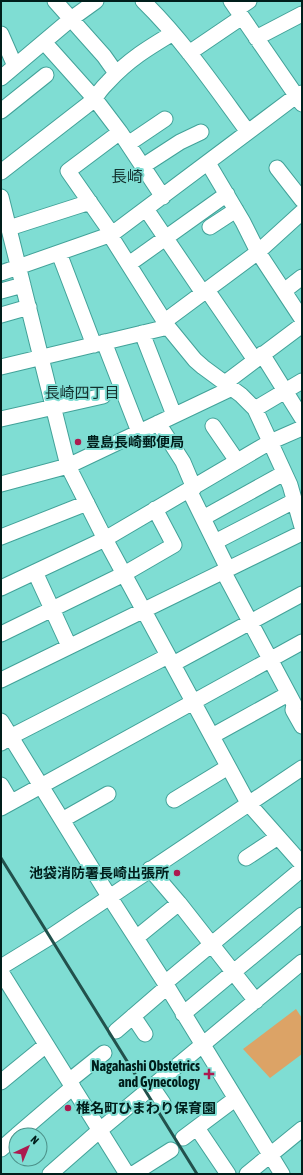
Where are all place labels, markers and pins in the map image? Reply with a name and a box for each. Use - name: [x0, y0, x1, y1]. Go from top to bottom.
- place label: 豊島長崎郵便局: [86, 434, 184, 450]
- marker: 豊島長崎郵便局: [73, 437, 83, 447]
- place label: 池袋消防署長崎出張所: [29, 865, 169, 881]
- marker: 池袋消防署長崎出張所: [172, 868, 182, 878]
- place label: Nagahashi Obstetrics and Gynecology: [91, 1058, 200, 1090]
- marker: Nagahashi Obstetrics and Gynecology: [203, 1068, 215, 1080]
- place label: 椎名町ひまわり保育園: [76, 1100, 216, 1116]
- marker: 椎名町ひまわり保育園: [63, 1103, 73, 1113]

